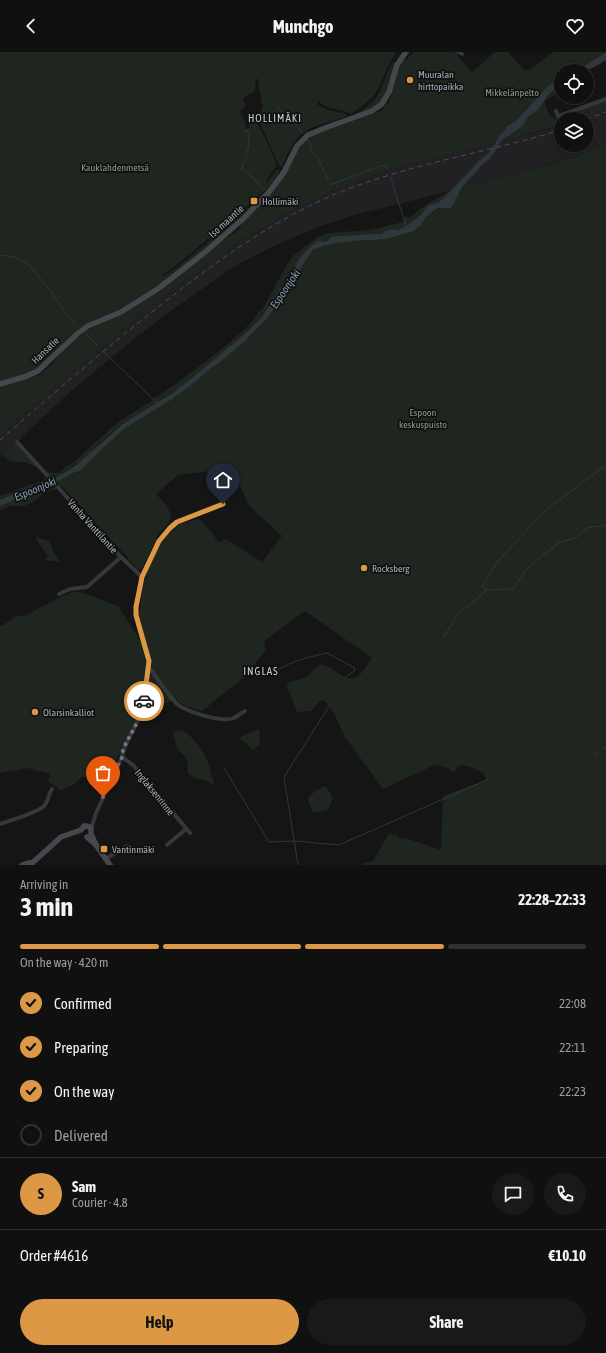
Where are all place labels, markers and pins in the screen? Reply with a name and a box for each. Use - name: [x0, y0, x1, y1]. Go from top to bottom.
- place label: Muuralan hirttopaikka: [418, 69, 464, 92]
- marker: Muuralan hirttopaikka: [405, 75, 415, 85]
- marker: Hollimäki: [249, 196, 259, 206]
- place label: Hollimäki: [262, 196, 298, 207]
- pin: [206, 463, 240, 504]
- marker: Rocksberg: [359, 563, 369, 573]
- place label: Rocksberg: [372, 563, 410, 574]
- marker: Olarsinkalliot: [30, 707, 40, 717]
- place label: Olarsinkalliot: [43, 707, 94, 718]
- pin: [86, 756, 120, 797]
- marker: Vantinmäki: [99, 844, 109, 854]
- place label: Vantinmäki: [112, 844, 154, 855]

